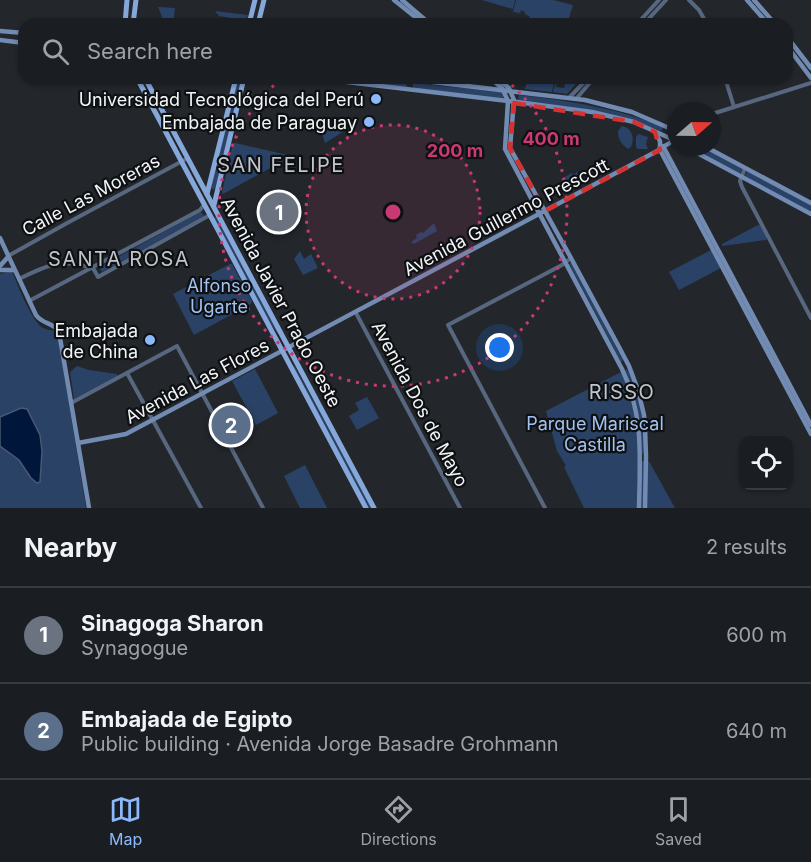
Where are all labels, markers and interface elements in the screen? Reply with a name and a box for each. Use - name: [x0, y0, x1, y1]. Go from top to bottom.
- search box: [18, 18, 793, 84]
- icon: search: [39, 35, 72, 68]
- text: Search here: [87, 38, 213, 64]
- place label: Universidad Tecnológica del Perú: [79, 89, 364, 110]
- marker: Universidad Tecnológica del Perú: [369, 92, 383, 106]
- north arrow: [667, 102, 721, 156]
- place label: Embajada de Paraguay: [162, 112, 357, 133]
- marker: Embajada de Paraguay: [362, 115, 376, 129]
- text: 400 m: [522, 128, 580, 149]
- text: 200 m: [427, 140, 483, 161]
- street label: Calle Las Moreras: [19, 150, 163, 240]
- district label: SAN FELIPE: [217, 153, 345, 177]
- street label: Avenida Guillermo Prescott: [400, 154, 612, 280]
- pin: 1: [260, 190, 298, 234]
- street label: Avenida Javier Prado Oeste: [217, 193, 345, 411]
- centre of rings: [383, 202, 403, 222]
- district label: SANTA ROSA: [48, 247, 190, 271]
- park label: Alfonso Ugarte: [187, 275, 251, 317]
- street label: Avenida Dos de Mayo: [367, 318, 473, 490]
- place label: Embajada de China: [55, 320, 138, 362]
- marker: Embajada de China: [143, 333, 157, 347]
- your location: [485, 333, 514, 362]
- street label: Avenida Las Flores: [122, 334, 272, 428]
- district label: RISSO: [589, 380, 655, 404]
- pin: 2: [212, 402, 250, 448]
- park label: Parque Mariscal Castilla: [526, 413, 664, 455]
- map controls: [739, 436, 793, 490]
- button: locate: [739, 436, 793, 490]
- text: Nearby: [24, 532, 117, 563]
- text: 2 results: [706, 535, 787, 559]
- text: Sinagoga Sharon: [81, 610, 264, 636]
- text: 1: [39, 623, 48, 647]
- text: 600 m: [726, 623, 787, 647]
- text: Synagogue: [81, 636, 188, 660]
- text: Embajada de Egipto: [81, 706, 293, 732]
- text: 2: [37, 719, 50, 743]
- text: 640 m: [726, 719, 787, 743]
- text: Public building · Avenida Jorge Basadre Grohmann: [81, 732, 559, 756]
- tab: Map: [109, 793, 142, 849]
- tab: Directions: [361, 793, 437, 849]
- tab: Saved: [655, 793, 702, 849]

